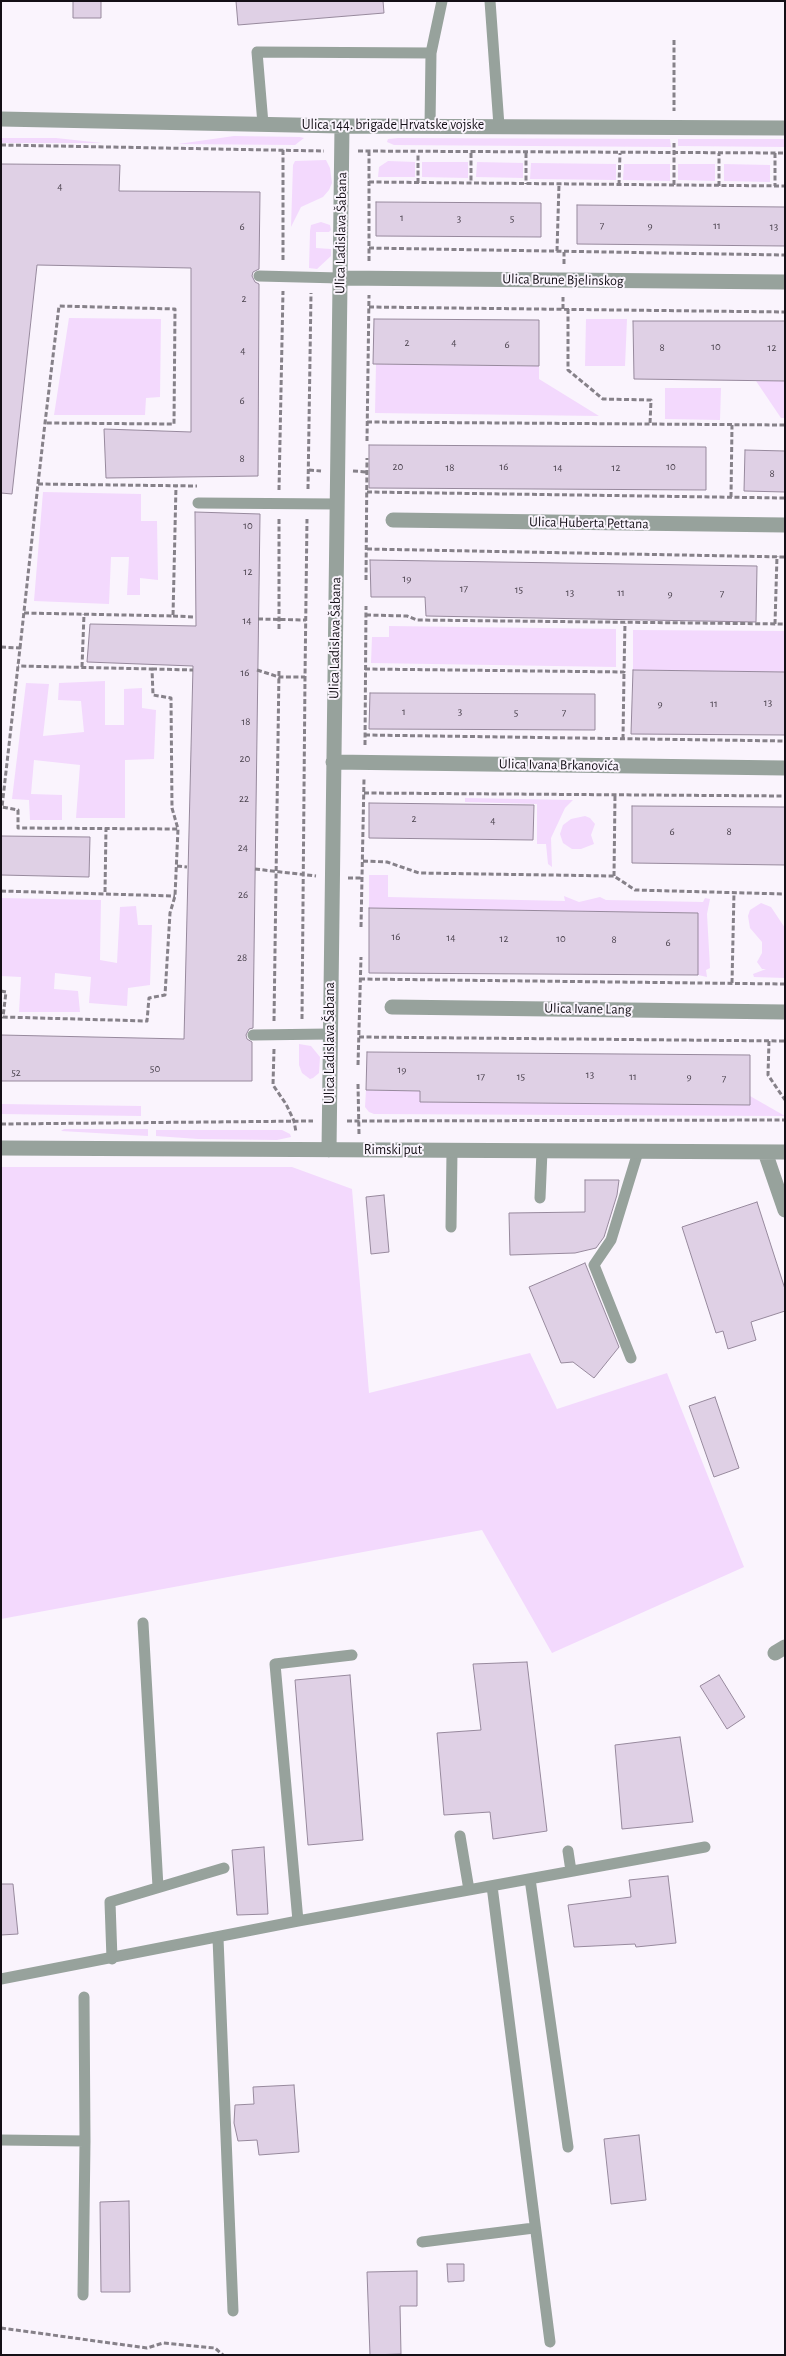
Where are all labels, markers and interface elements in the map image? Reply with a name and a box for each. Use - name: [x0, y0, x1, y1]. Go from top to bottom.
- street label: Ulica 144. brigade Hrvatske vojske: [302, 117, 484, 133]
- street label: Ulica Ladislava Šabana: [332, 172, 350, 294]
- house number: 4: [57, 180, 63, 194]
- house number: 1: [400, 211, 404, 225]
- house number: 3: [457, 212, 461, 226]
- house number: 5: [510, 212, 514, 226]
- house number: 7: [600, 219, 604, 233]
- house number: 9: [647, 219, 653, 233]
- house number: 11: [713, 219, 721, 233]
- house number: 6: [239, 220, 245, 234]
- house number: 13: [770, 220, 778, 234]
- street label: Ulica Brune Bjelinskog: [502, 271, 624, 289]
- house number: 2: [241, 292, 247, 306]
- house number: 2: [404, 336, 410, 350]
- house number: 4: [451, 336, 457, 350]
- house number: 6: [504, 338, 510, 352]
- house number: 10: [711, 340, 721, 354]
- house number: 8: [659, 341, 665, 355]
- house number: 12: [768, 341, 776, 355]
- house number: 4: [240, 344, 246, 358]
- house number: 6: [239, 394, 245, 408]
- house number: 8: [239, 452, 245, 466]
- house number: 20: [393, 460, 403, 474]
- house number: 16: [500, 460, 508, 474]
- house number: 10: [666, 460, 676, 474]
- house number: 18: [446, 461, 454, 475]
- house number: 14: [553, 461, 563, 475]
- house number: 12: [612, 461, 620, 475]
- house number: 8: [769, 467, 775, 481]
- street label: Ulica Huberta Pettana: [529, 514, 649, 532]
- house number: 10: [243, 519, 253, 533]
- house number: 12: [244, 565, 252, 579]
- house number: 19: [403, 572, 411, 586]
- street label: Ulica Ladislava Šabana: [326, 577, 344, 699]
- house number: 17: [460, 582, 468, 596]
- house number: 15: [515, 583, 523, 597]
- house number: 13: [566, 586, 574, 600]
- house number: 11: [617, 586, 625, 600]
- house number: 9: [667, 587, 673, 601]
- house number: 7: [720, 587, 724, 601]
- house number: 14: [242, 614, 252, 628]
- house number: 16: [241, 666, 249, 680]
- house number: 13: [764, 696, 772, 710]
- house number: 9: [657, 697, 663, 711]
- house number: 11: [710, 697, 718, 711]
- house number: 1: [402, 705, 406, 719]
- house number: 3: [458, 705, 462, 719]
- house number: 5: [514, 706, 518, 720]
- house number: 7: [562, 706, 566, 720]
- house number: 18: [242, 715, 250, 729]
- house number: 20: [240, 752, 250, 766]
- street label: Ulica Ivana Brkanovića: [499, 756, 619, 774]
- house number: 22: [239, 792, 249, 806]
- house number: 2: [411, 812, 417, 826]
- house number: 4: [490, 814, 496, 828]
- house number: 6: [669, 825, 675, 839]
- house number: 8: [726, 825, 732, 839]
- house number: 24: [238, 841, 248, 855]
- house number: 26: [238, 888, 248, 902]
- house number: 16: [392, 930, 400, 944]
- house number: 14: [446, 931, 456, 945]
- house number: 12: [500, 932, 508, 946]
- house number: 10: [556, 932, 566, 946]
- house number: 8: [611, 933, 617, 947]
- house number: 6: [665, 936, 671, 950]
- house number: 28: [237, 951, 247, 965]
- street label: Ulica Ladislava Šabana: [322, 982, 338, 1104]
- street label: Ulica Ivane Lang: [544, 1000, 632, 1018]
- house number: 50: [150, 1062, 160, 1076]
- house number: 19: [398, 1063, 406, 1077]
- house number: 52: [11, 1066, 21, 1080]
- house number: 13: [586, 1068, 594, 1082]
- house number: 17: [477, 1070, 485, 1084]
- house number: 15: [517, 1070, 525, 1084]
- house number: 11: [629, 1070, 637, 1084]
- house number: 9: [686, 1070, 692, 1084]
- house number: 7: [722, 1072, 726, 1086]
- street label: Rimski put: [364, 1142, 422, 1158]

